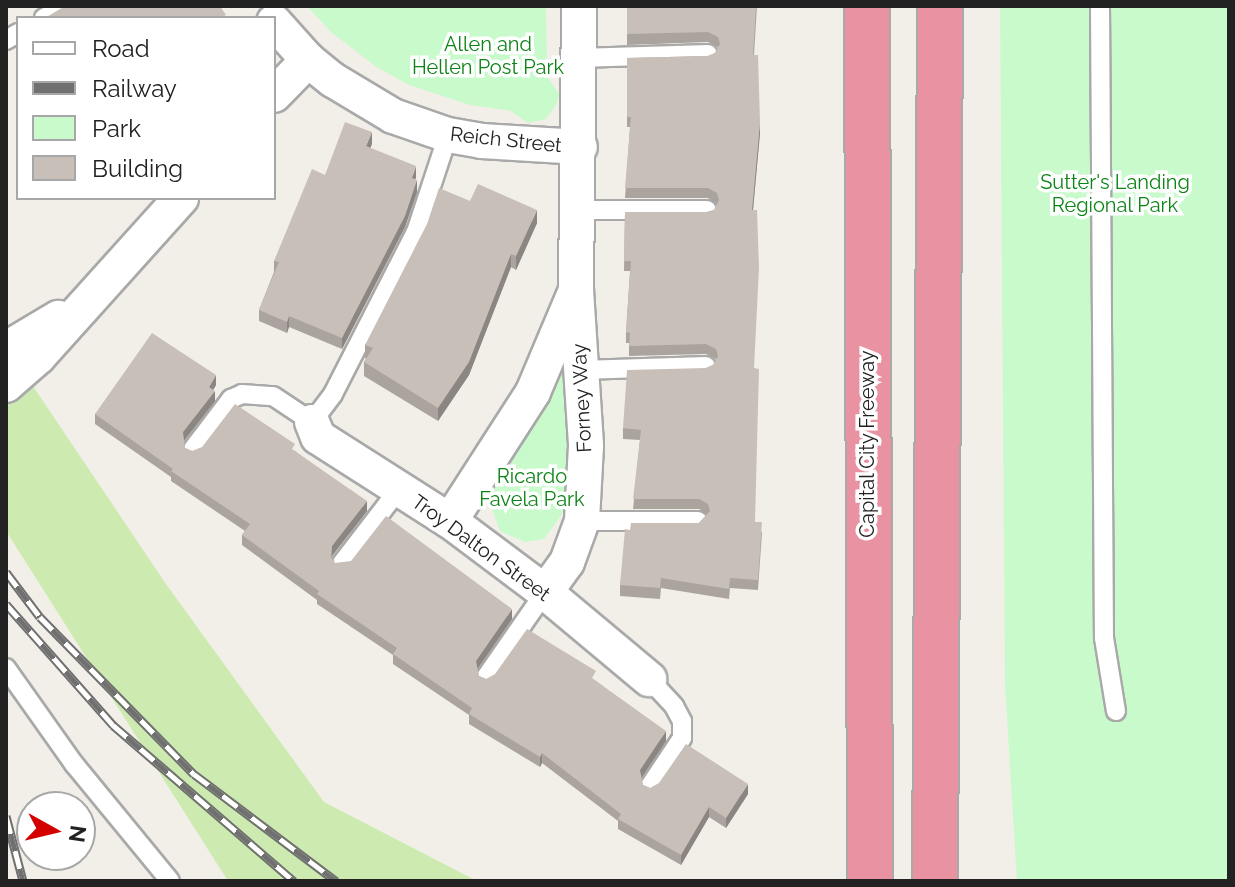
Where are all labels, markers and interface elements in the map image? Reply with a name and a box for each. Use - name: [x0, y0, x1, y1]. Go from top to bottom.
- legend: [16, 16, 276, 200]
- park label: Allen and Hellen Post Park: [412, 33, 564, 80]
- text: Road: [92, 34, 150, 63]
- text: Railway: [92, 74, 177, 103]
- text: Park: [92, 114, 141, 143]
- street label: Reich Street: [449, 122, 563, 158]
- text: Building: [92, 154, 183, 183]
- park label: Sutter's Landing Regional Park: [1040, 171, 1190, 218]
- street label: Forney Way: [567, 342, 597, 454]
- street label: Capital City Freeway: [855, 350, 879, 538]
- park label: Ricardo Favela Park: [479, 464, 585, 511]
- street label: Troy Dalton Street: [407, 490, 555, 606]
- north arrow: [16, 791, 96, 871]
- text: N: [64, 824, 92, 844]

